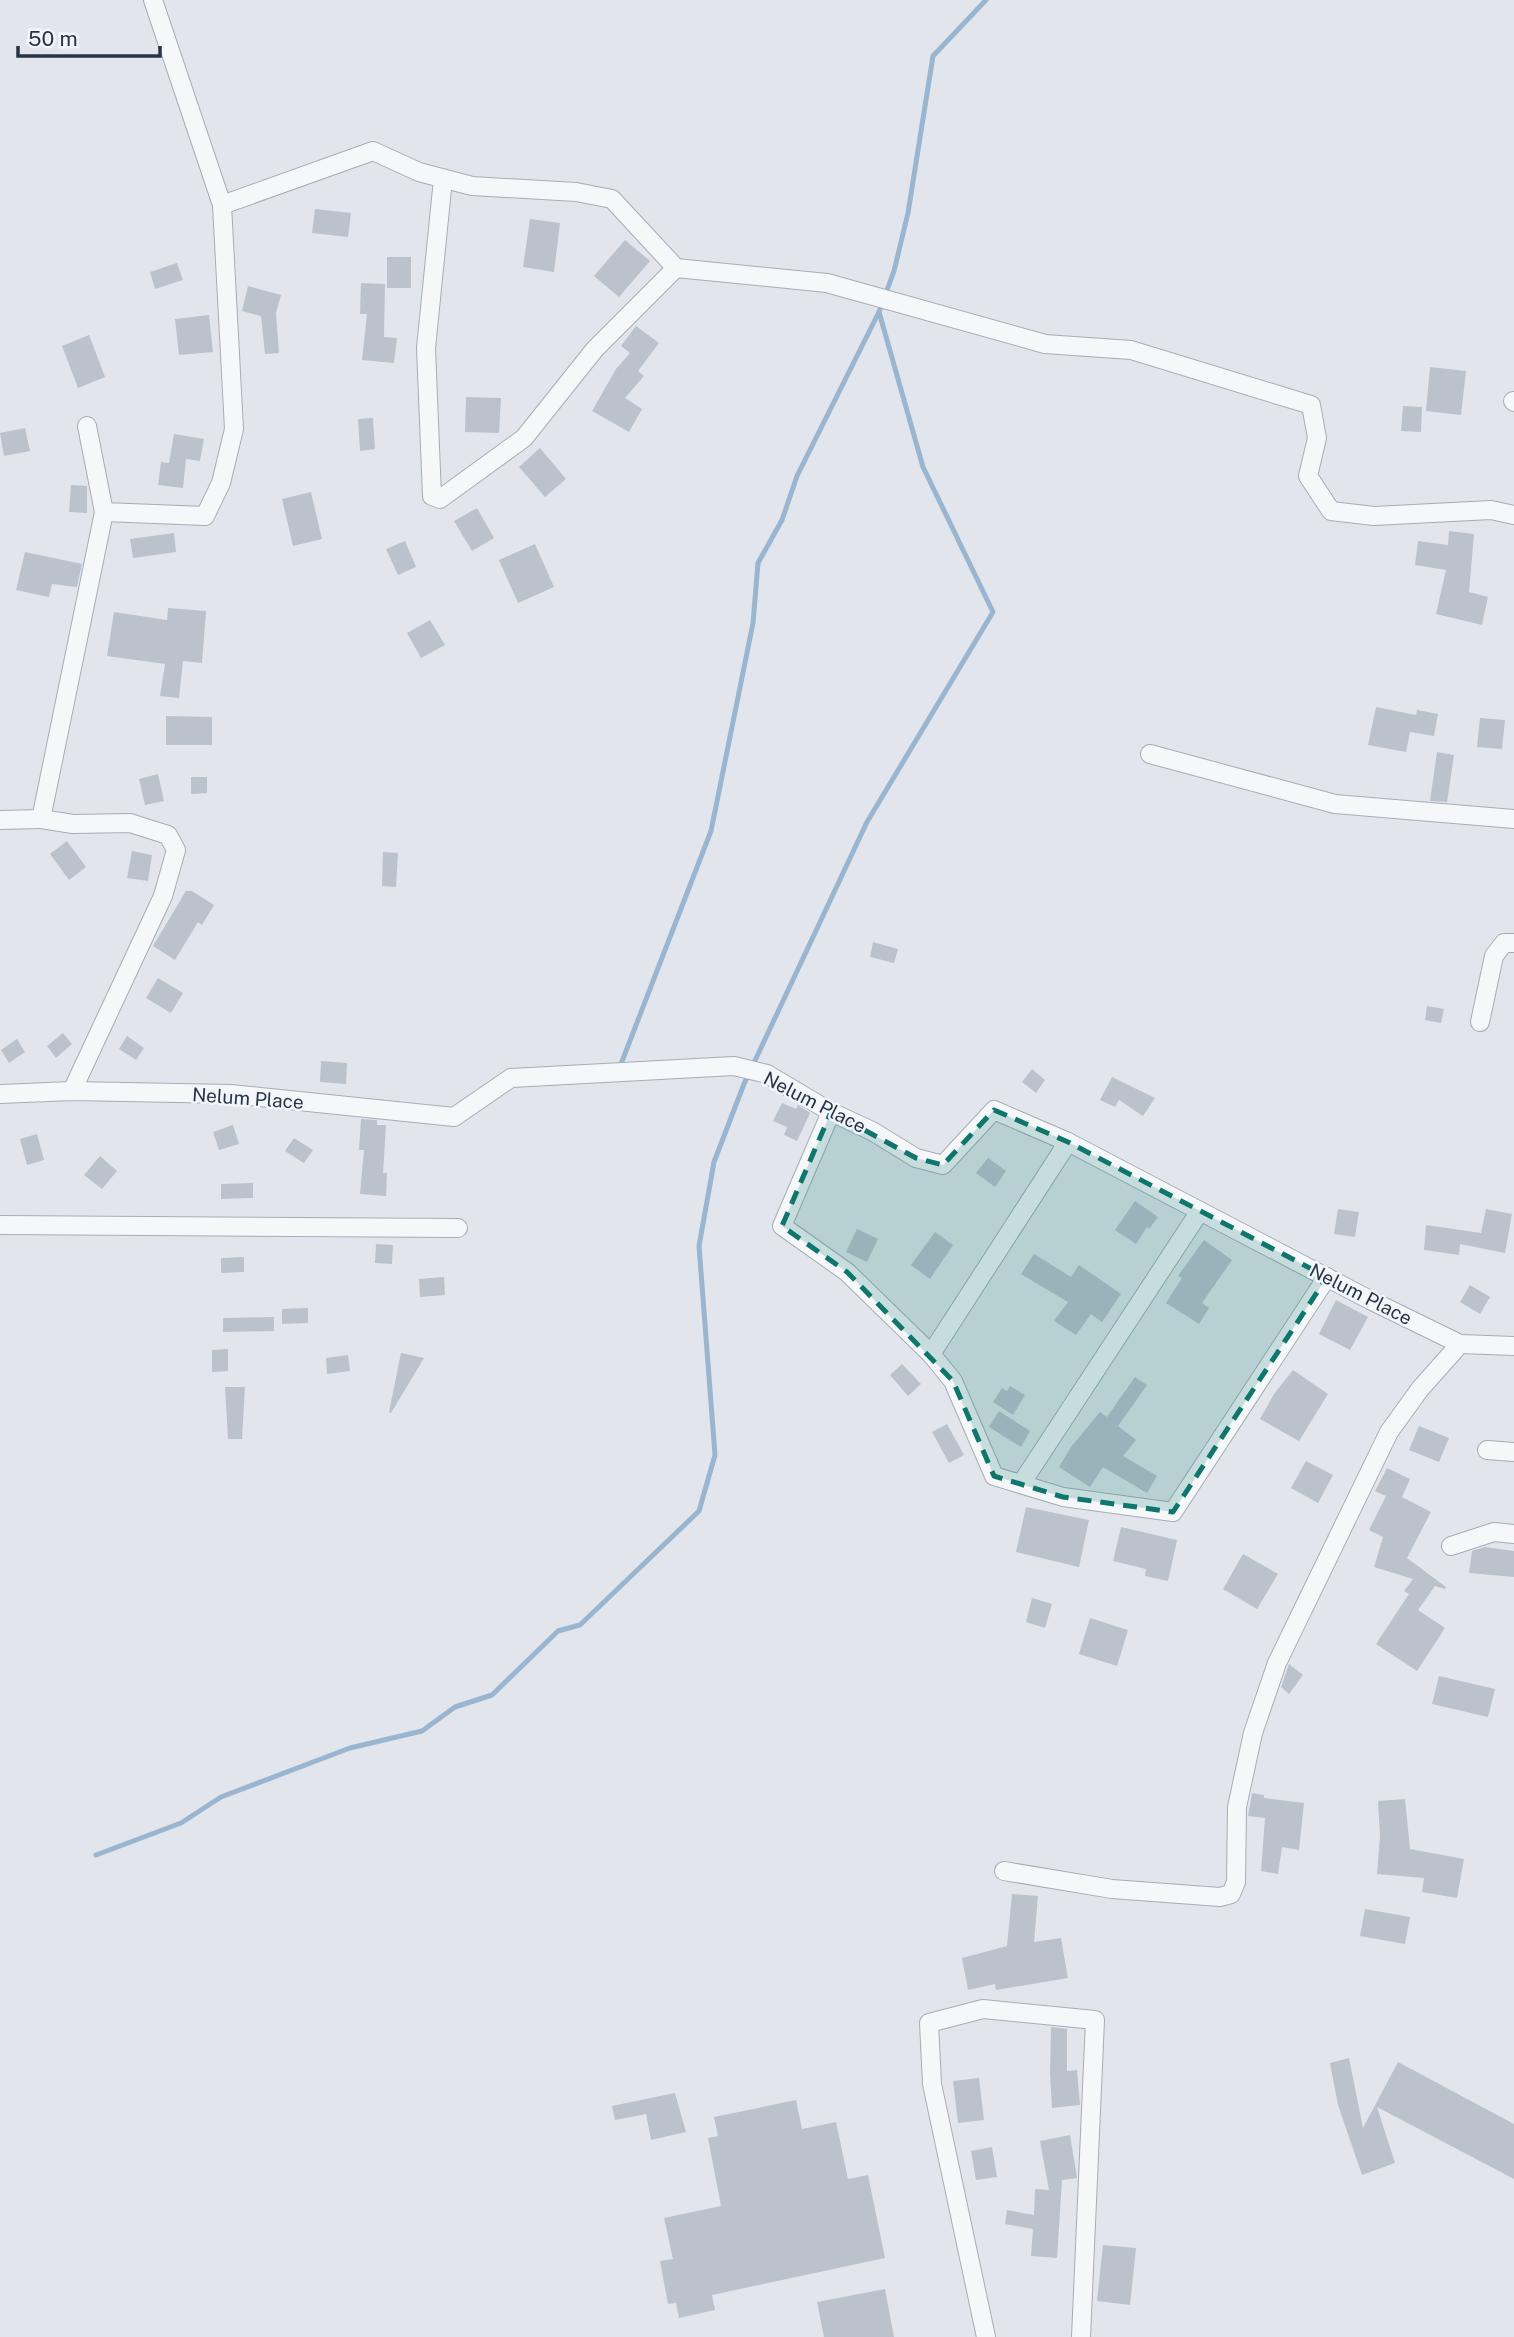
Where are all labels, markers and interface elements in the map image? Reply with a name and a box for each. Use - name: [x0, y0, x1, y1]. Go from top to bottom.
- scale bar: [18, 14, 159, 58]
- text: 50 m: [28, 26, 78, 51]
- street label: Nelum Place: [760, 1067, 870, 1137]
- street label: Nelum Place: [191, 1083, 305, 1113]
- street label: Nelum Place: [1306, 1259, 1416, 1329]

